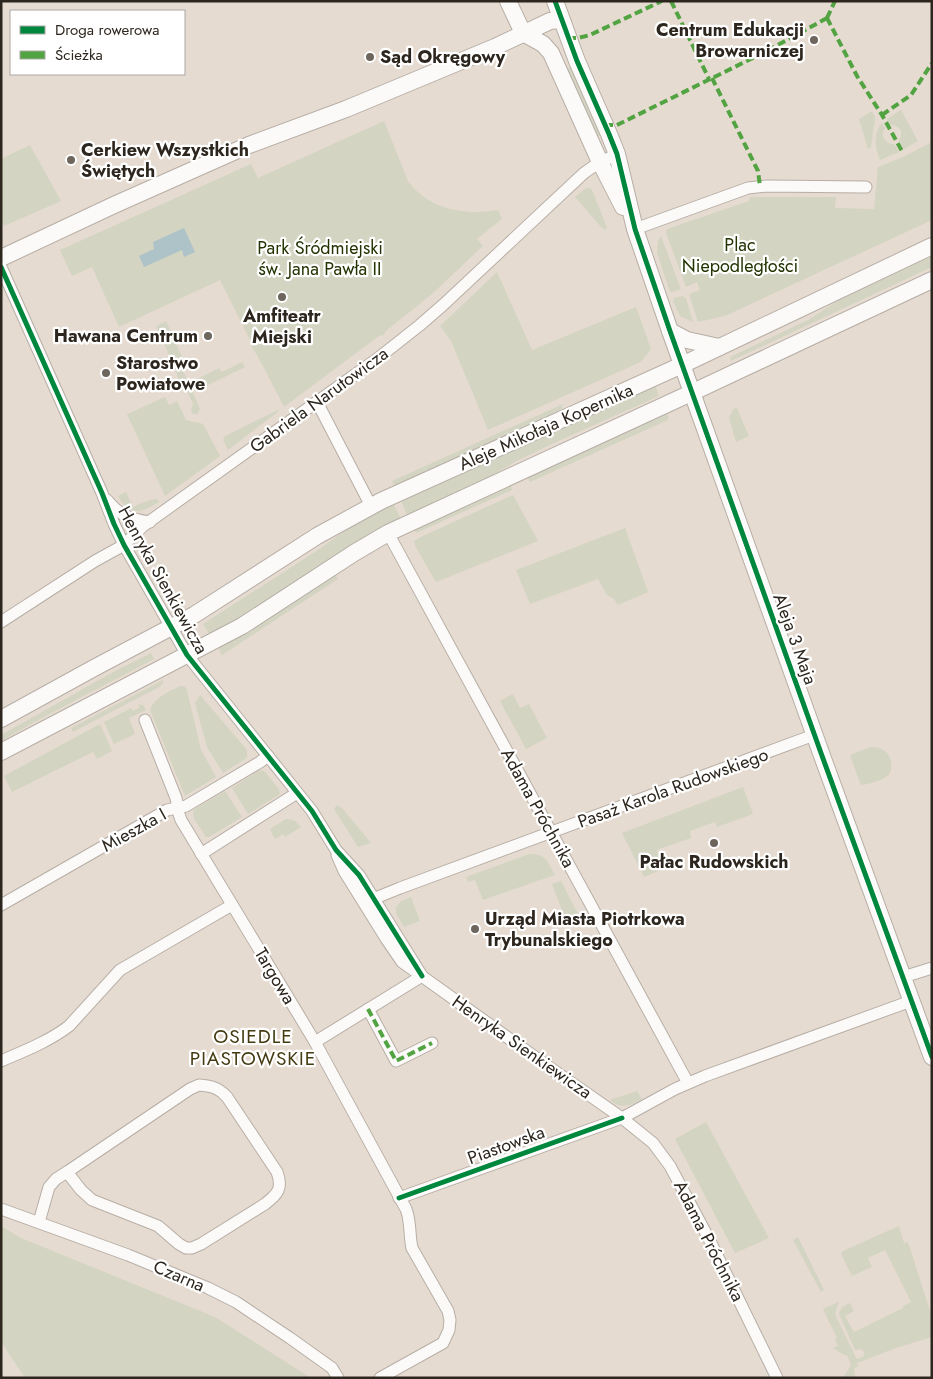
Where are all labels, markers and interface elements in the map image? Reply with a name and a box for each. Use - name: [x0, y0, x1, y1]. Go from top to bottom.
- legend: [10, 10, 185, 75]
- place label: Centrum Edukacji Browarniczej: [656, 17, 804, 64]
- text: Droga rowerowa: [55, 19, 159, 41]
- marker: Centrum Edukacji Browarniczej: [808, 34, 820, 46]
- text: Ścieżka: [55, 44, 103, 66]
- place label: Sąd Okręgowy: [380, 44, 506, 70]
- marker: Sąd Okręgowy: [364, 51, 376, 63]
- place label: Cerkiew Wszystkich Świętych: [81, 137, 249, 184]
- marker: Cerkiew Wszystkich Świętych: [65, 154, 77, 166]
- park label: Plac Niepodległości: [682, 232, 798, 279]
- park label: Park Śródmiejski św. Jana Pawła II: [257, 235, 383, 282]
- marker: Amfiteatr Miejski: [276, 291, 288, 303]
- place label: Amfiteatr Miejski: [242, 303, 322, 350]
- place label: Hawana Centrum: [54, 323, 198, 349]
- marker: Hawana Centrum: [202, 330, 214, 342]
- street label: Gabriela Narutowicza: [244, 341, 394, 459]
- place label: Starostwo Powiatowe: [116, 350, 205, 397]
- marker: Starostwo Powiatowe: [100, 367, 112, 379]
- street label: Aleje Mikołaja Kopernika: [455, 377, 637, 477]
- street label: Henryka Sienkiewicza: [112, 501, 214, 659]
- street label: Aleja 3 Maja: [766, 590, 824, 688]
- street label: Pasaż Karola Rudowskiego: [574, 741, 772, 835]
- street label: Adama Próchnika: [494, 744, 582, 872]
- street label: Mieszka I: [97, 802, 171, 858]
- marker: Pałac Rudowskich: [708, 837, 720, 849]
- place label: Pałac Rudowskich: [639, 849, 789, 875]
- place label: Urząd Miasta Piotrkowa Trybunalskiego: [485, 906, 685, 953]
- marker: Urząd Miasta Piotrkowa Trybunalskiego: [469, 923, 481, 935]
- street label: Targowa: [248, 943, 302, 1009]
- street label: Henryka Sienkiewicza: [447, 989, 597, 1105]
- district label: OSIEDLE PIASTOWSKIE: [190, 1023, 316, 1072]
- street label: Piastowska: [464, 1119, 548, 1171]
- street label: Adama Próchnika: [667, 1176, 751, 1306]
- street label: Czarna: [149, 1254, 209, 1298]

